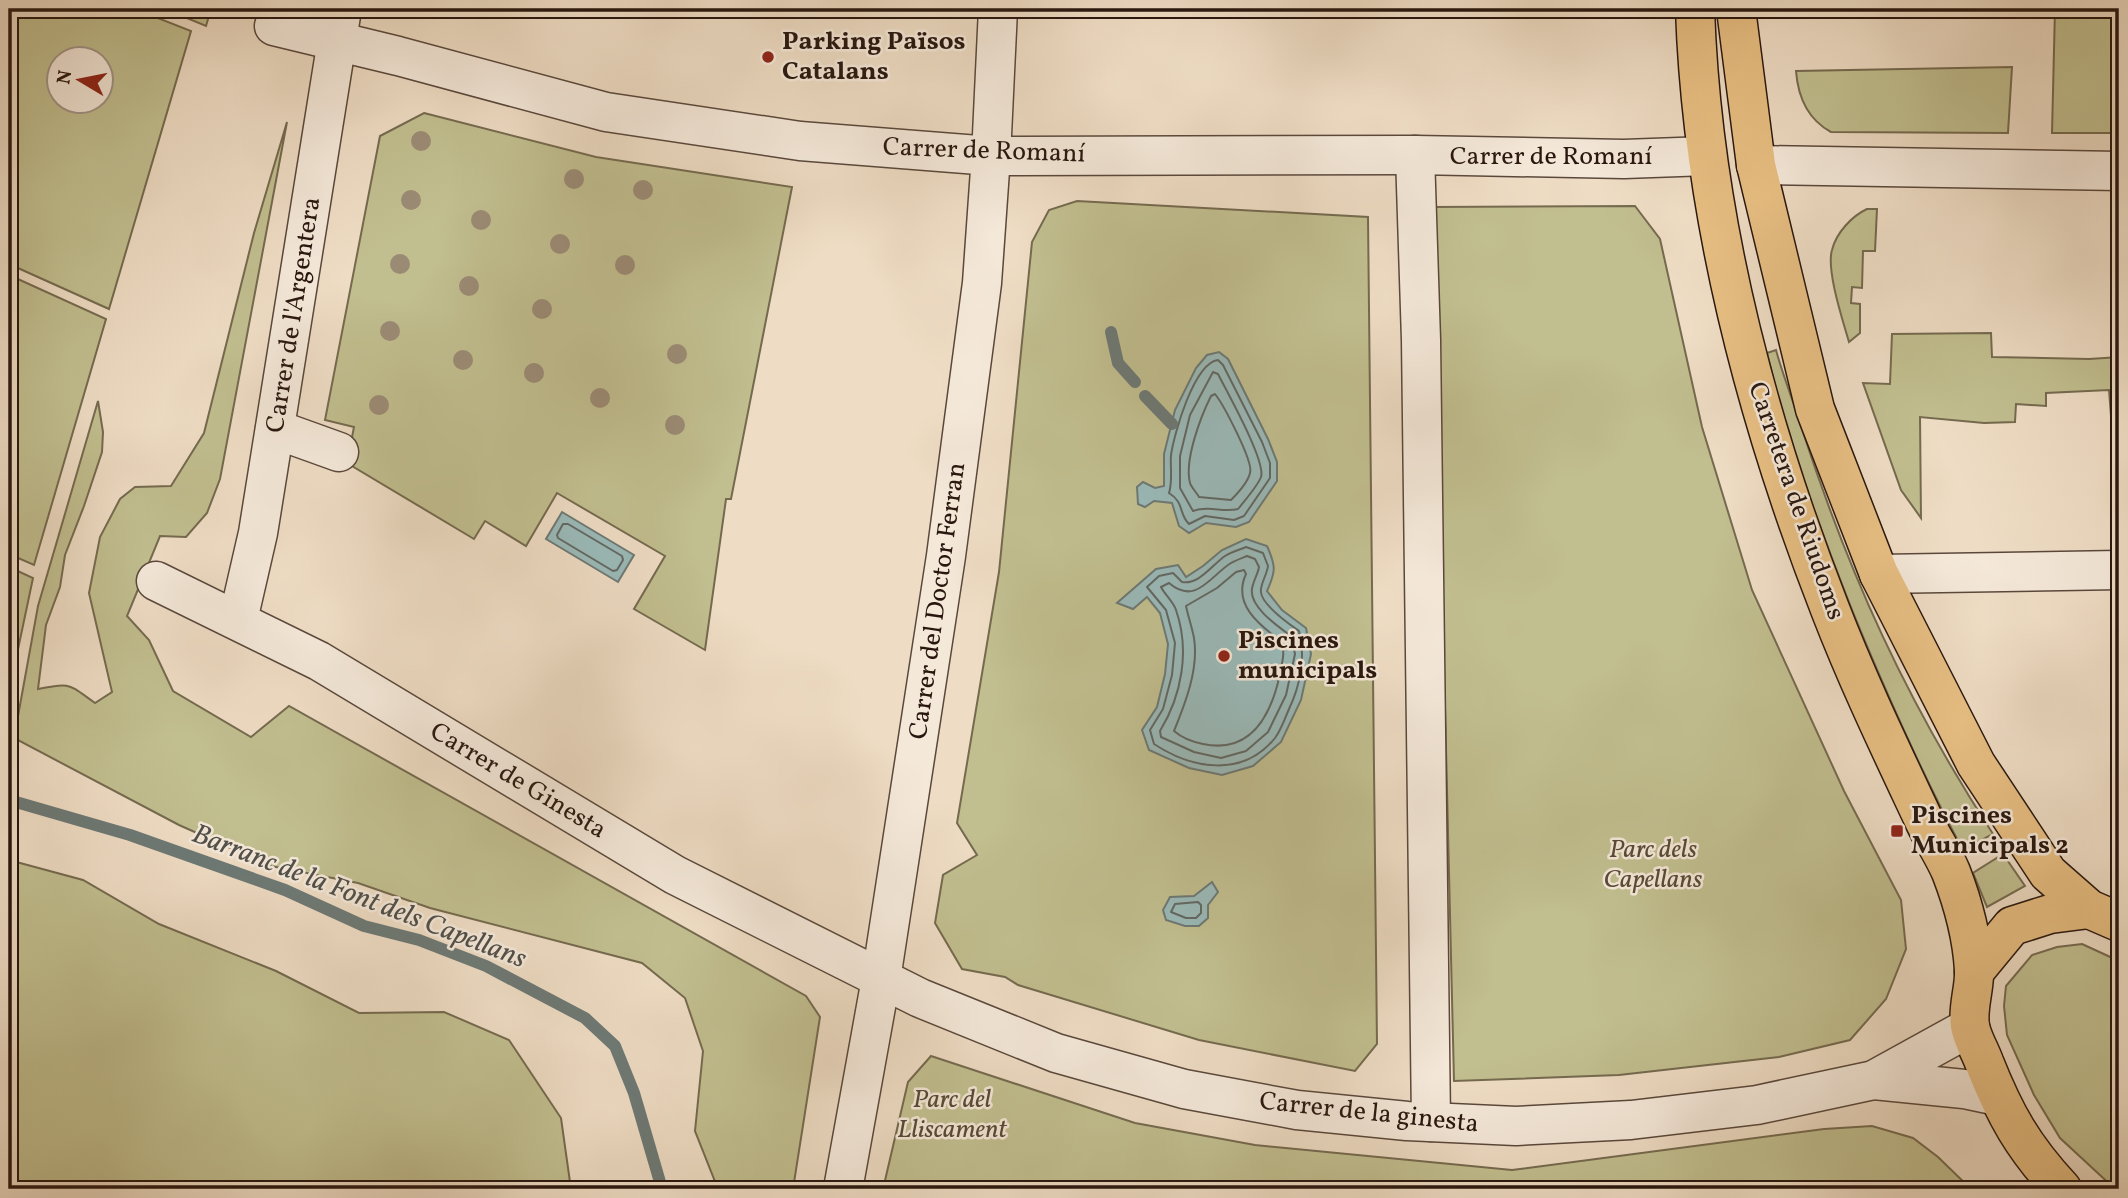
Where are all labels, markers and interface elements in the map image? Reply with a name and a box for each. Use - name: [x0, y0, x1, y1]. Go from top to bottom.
- place label: Parking Països Catalans: [782, 24, 966, 90]
- north arrow: [46, 46, 116, 116]
- marker: Parking Països Catalans: [760, 49, 776, 65]
- text: N: [51, 68, 79, 86]
- street label: Carrer de Romaní: [882, 129, 1086, 173]
- street label: Carrer de Romaní: [1450, 139, 1653, 175]
- street label: Carrer de l'Argentera: [258, 195, 330, 435]
- street label: Carretera de Riudoms: [1738, 377, 1854, 625]
- street label: Carrer del Doctor Ferran: [901, 460, 975, 742]
- place label: Piscines municipals: [1238, 623, 1377, 689]
- marker: Piscines municipals: [1216, 648, 1232, 664]
- street label: Carrer de Ginesta: [423, 714, 613, 848]
- place label: Piscines Municipals 2: [1911, 798, 2069, 864]
- water label: Barranc de la Font dels Capellans: [186, 815, 532, 979]
- marker: Piscines Municipals 2: [1889, 823, 1905, 839]
- park label: Parc dels Capellans: [1604, 832, 1703, 898]
- park label: Parc del Lliscament: [897, 1082, 1007, 1148]
- street label: Carrer de la ginesta: [1258, 1084, 1480, 1142]

